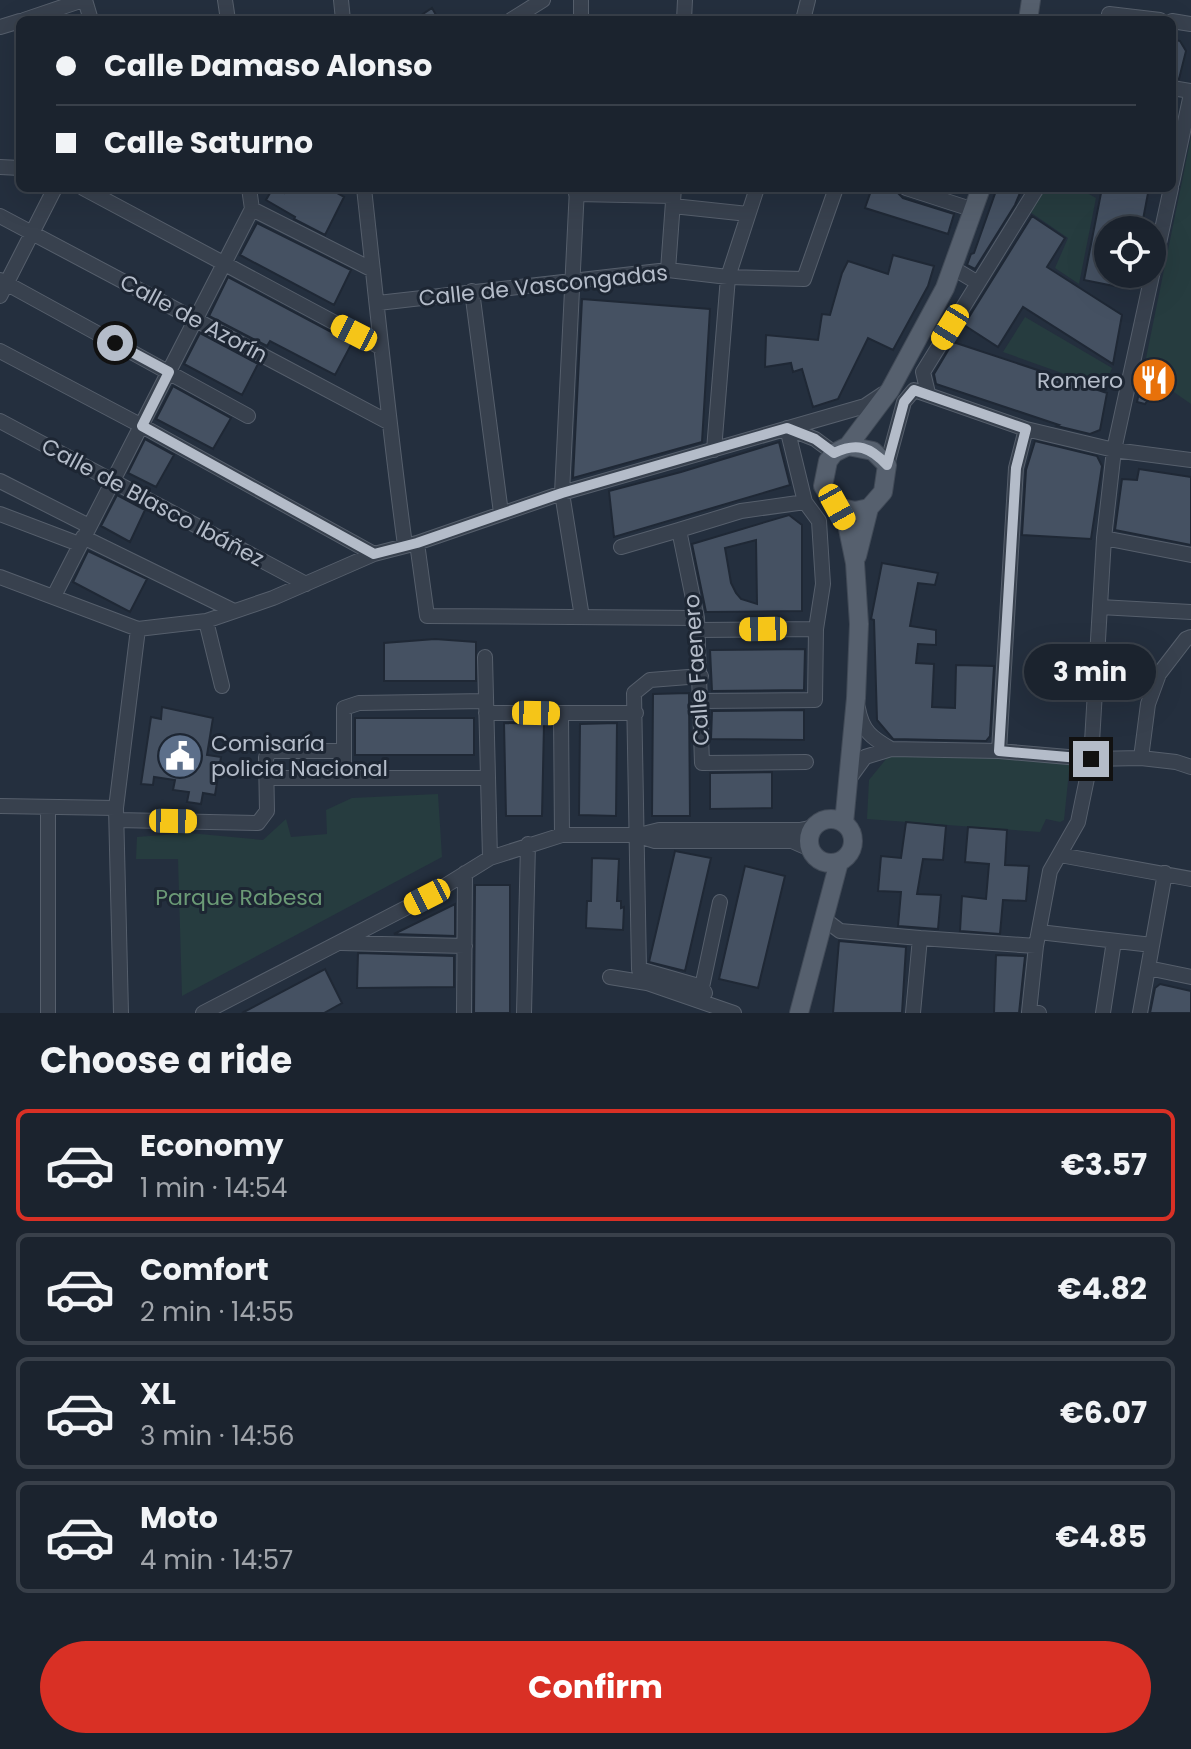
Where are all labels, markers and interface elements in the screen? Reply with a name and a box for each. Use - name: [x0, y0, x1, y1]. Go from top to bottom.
- text: Calle Damaso Alonso: [104, 44, 432, 87]
- text: Calle Saturno: [104, 121, 313, 164]
- map controls: [1094, 216, 1166, 288]
- button: locate: [1094, 216, 1166, 288]
- street label: Calle de Vascongadas: [417, 257, 669, 314]
- street label: Calle de Azorín: [114, 266, 273, 370]
- car: [927, 300, 973, 354]
- car: [327, 311, 381, 355]
- route start: [97, 325, 133, 361]
- restaurant icon: Romero: [1130, 356, 1178, 404]
- place label: Romero: [1037, 365, 1123, 396]
- street label: Calle de Blasco Ibáñez: [36, 431, 270, 574]
- car: [815, 480, 859, 534]
- street label: Calle Faenero: [676, 593, 717, 747]
- car: [739, 617, 787, 641]
- callout: 3 min: [1025, 643, 1157, 699]
- text: 3 min: [1053, 654, 1127, 690]
- car: [512, 701, 560, 725]
- place label: Comisaría policia Nacional: [211, 728, 388, 784]
- public building icon: Comisaría policia Nacional: [156, 732, 204, 780]
- route end: [1073, 741, 1109, 777]
- car: [149, 809, 197, 833]
- car: [400, 875, 454, 919]
- park label: Parque Rabesa: [155, 882, 323, 913]
- text: Choose a ride: [40, 1035, 292, 1086]
- text: Economy: [140, 1124, 284, 1167]
- icon: car: [44, 1129, 116, 1201]
- text: €3.57: [1061, 1143, 1147, 1186]
- text: 1 min · 14:54: [140, 1170, 287, 1206]
- text: Comfort: [140, 1248, 269, 1291]
- icon: car: [44, 1253, 116, 1325]
- text: €4.82: [1058, 1267, 1147, 1310]
- text: 2 min · 14:55: [140, 1294, 294, 1330]
- text: XL: [140, 1372, 176, 1415]
- icon: car: [44, 1377, 116, 1449]
- text: €6.07: [1060, 1391, 1147, 1434]
- text: 3 min · 14:56: [140, 1418, 295, 1454]
- text: Moto: [140, 1496, 218, 1539]
- icon: car: [44, 1501, 116, 1573]
- text: €4.85: [1055, 1515, 1147, 1558]
- text: 4 min · 14:57: [140, 1542, 293, 1578]
- button: Confirm: [40, 1641, 1151, 1733]

